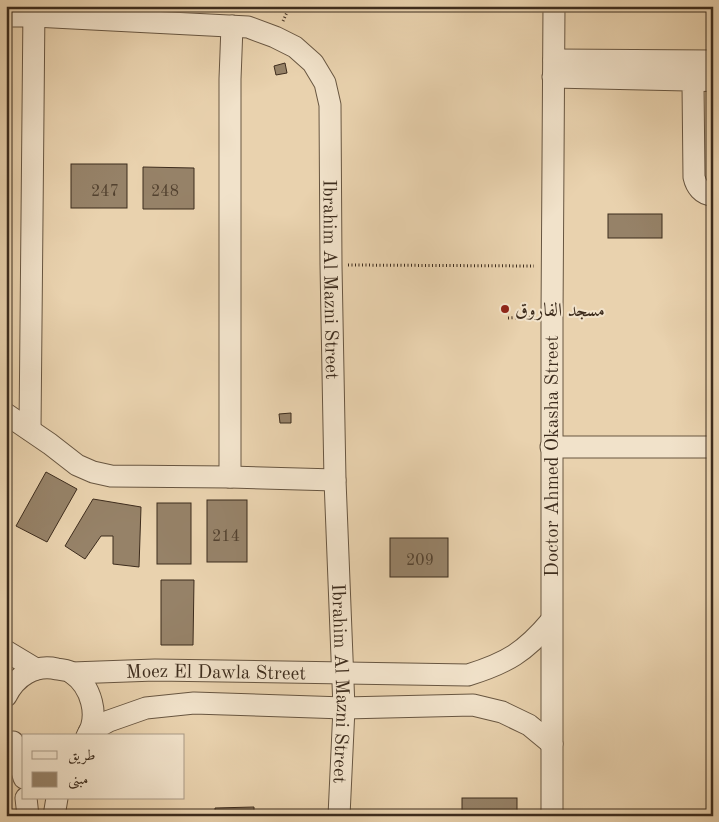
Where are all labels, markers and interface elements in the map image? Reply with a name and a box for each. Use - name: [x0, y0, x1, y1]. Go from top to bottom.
- street label: Ibrahim Al Mazni Street: [318, 179, 340, 380]
- house number: 247: [91, 184, 119, 200]
- house number: 248: [151, 184, 179, 200]
- place label: مسجد الفاروق: [515, 302, 605, 321]
- marker: مسجد الفاروق: [499, 303, 511, 315]
- street label: Doctor Ahmed Okasha Street: [544, 335, 563, 577]
- house number: 214: [212, 529, 240, 545]
- house number: 209: [406, 553, 434, 569]
- street label: Ibrahim Al Mazni Street: [327, 583, 351, 784]
- street label: Moez El Dawla Street: [126, 663, 306, 684]
- legend: [22, 734, 185, 800]
- text: طريق: [68, 749, 95, 765]
- text: مبنى: [68, 773, 88, 790]

